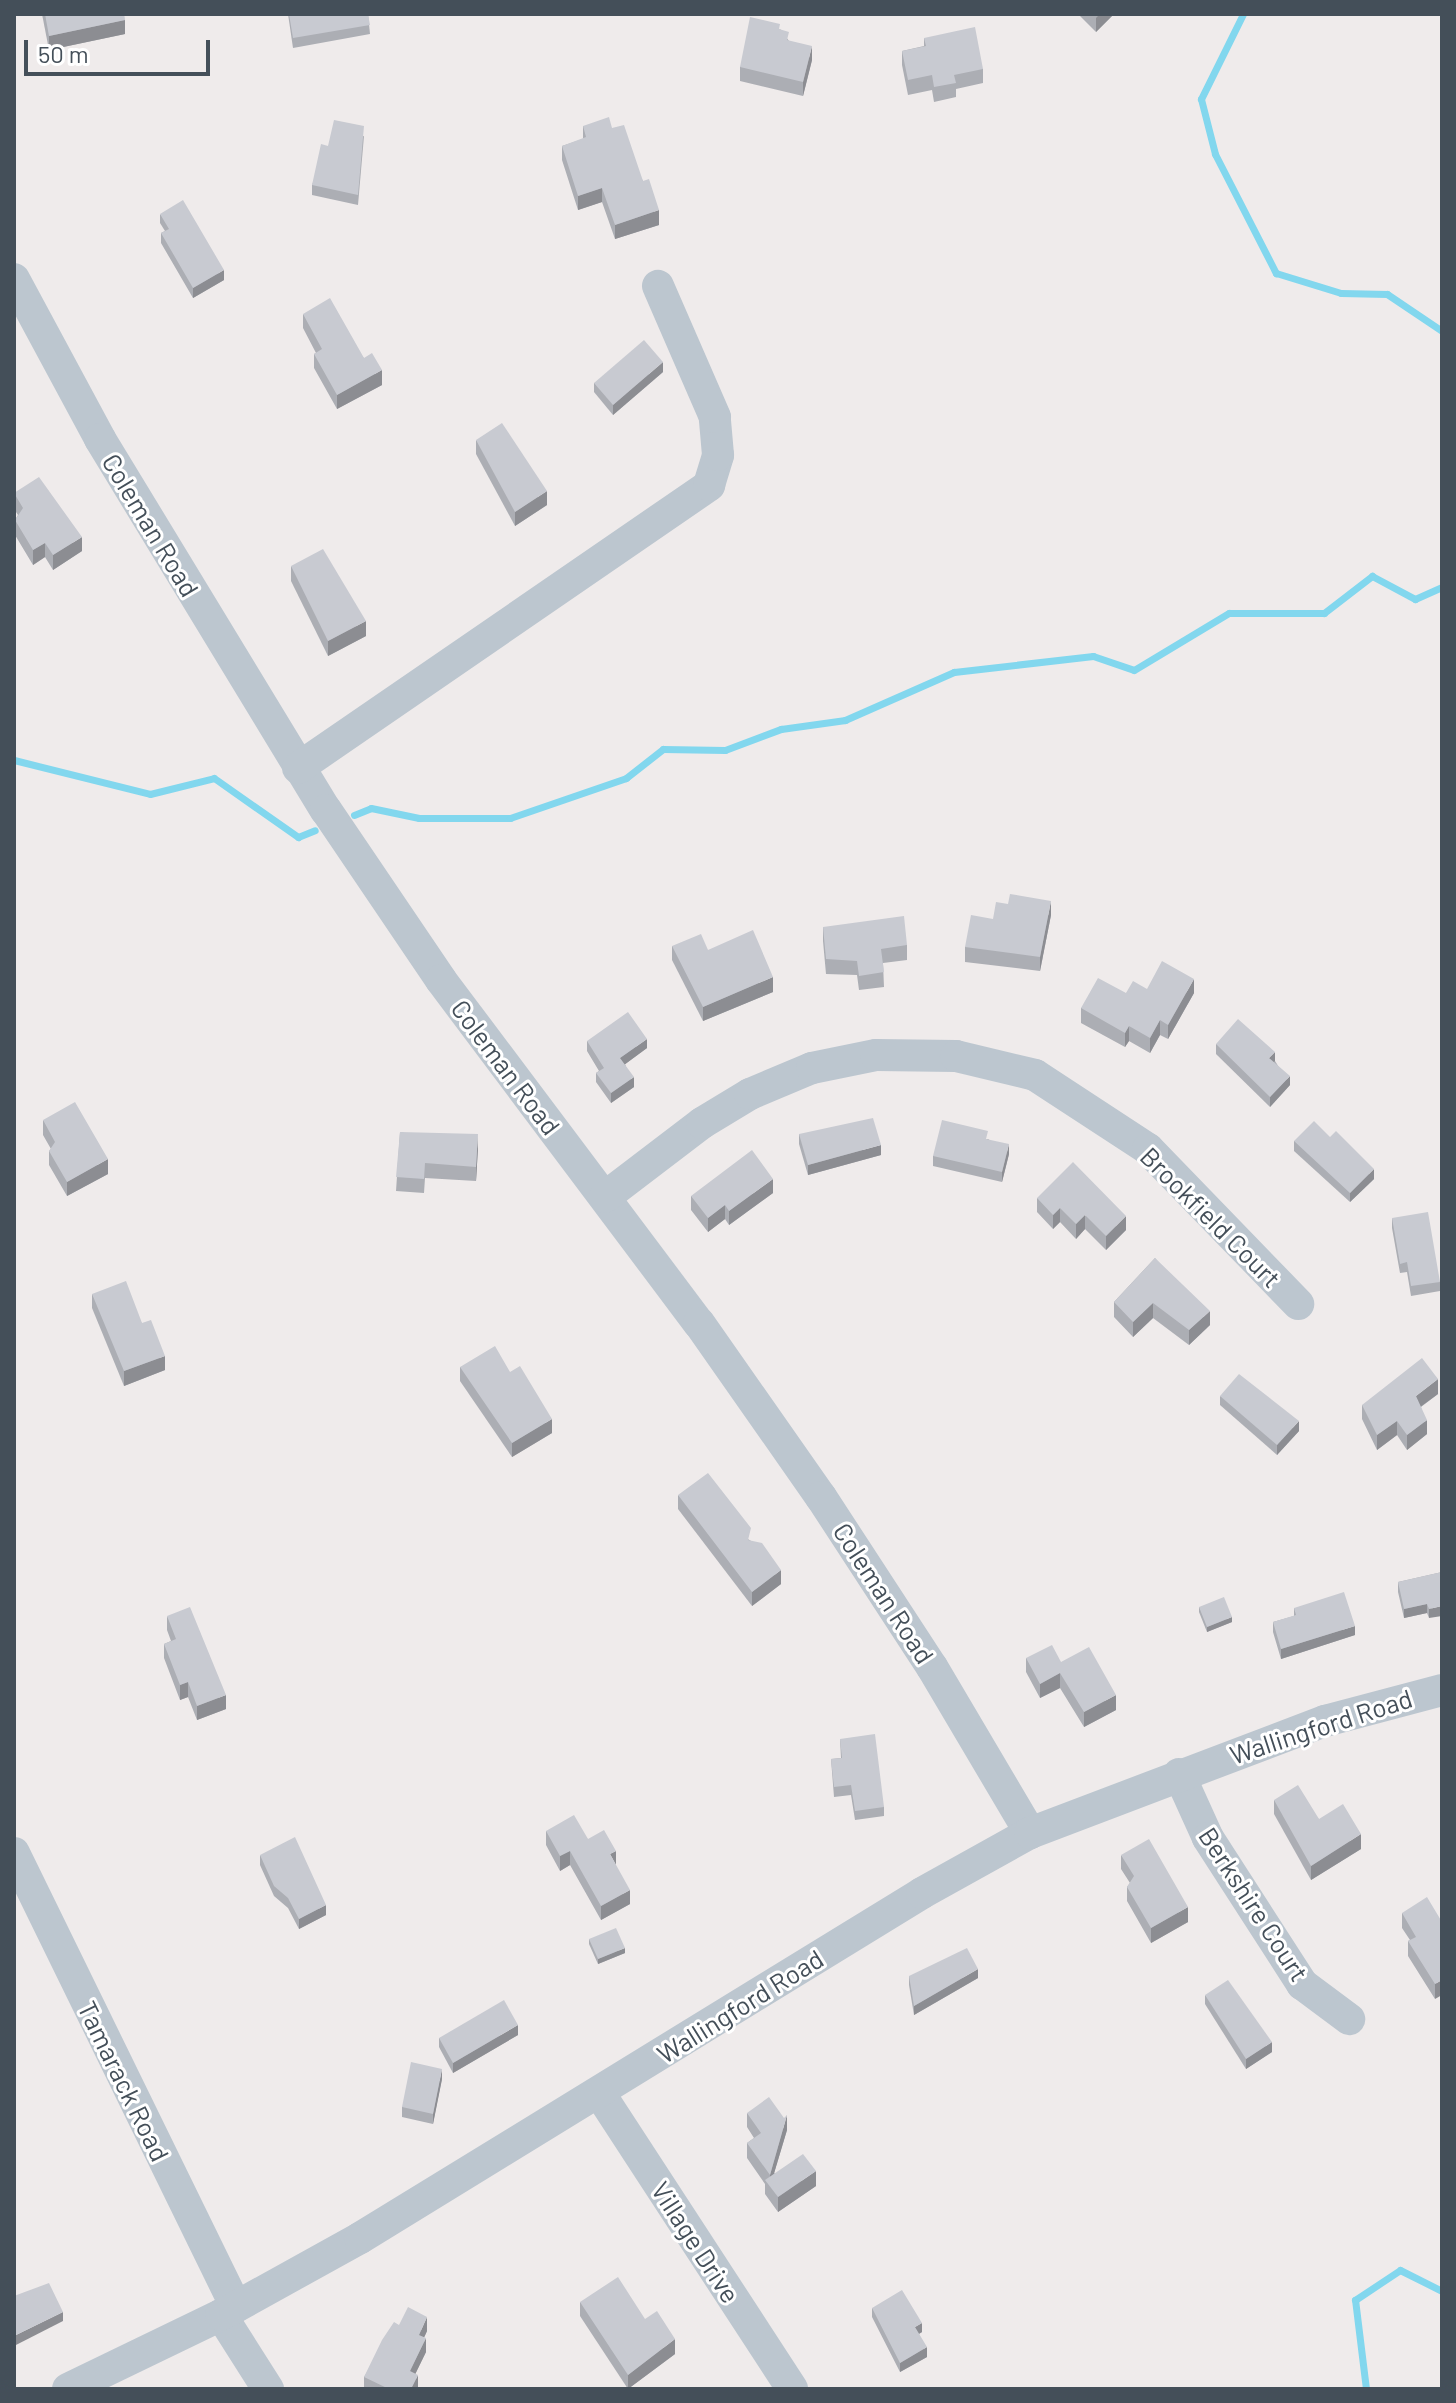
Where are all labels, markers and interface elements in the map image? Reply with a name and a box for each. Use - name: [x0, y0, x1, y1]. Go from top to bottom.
- scale bar: [28, 24, 214, 74]
- text: 50 m: [38, 39, 89, 68]
- street label: Coleman Road: [96, 448, 206, 602]
- street label: Coleman Road: [445, 993, 567, 1141]
- street label: Brookfield Court: [1134, 1140, 1288, 1294]
- street label: Coleman Road: [827, 1517, 941, 1669]
- street label: Wallingford Road: [1226, 1682, 1416, 1770]
- street label: Berkshire Court: [1193, 1821, 1315, 1987]
- street label: Wallingford Road: [651, 1942, 829, 2070]
- street label: Tamarack Road: [72, 1996, 176, 2166]
- street label: Village Drive: [645, 2176, 747, 2308]

